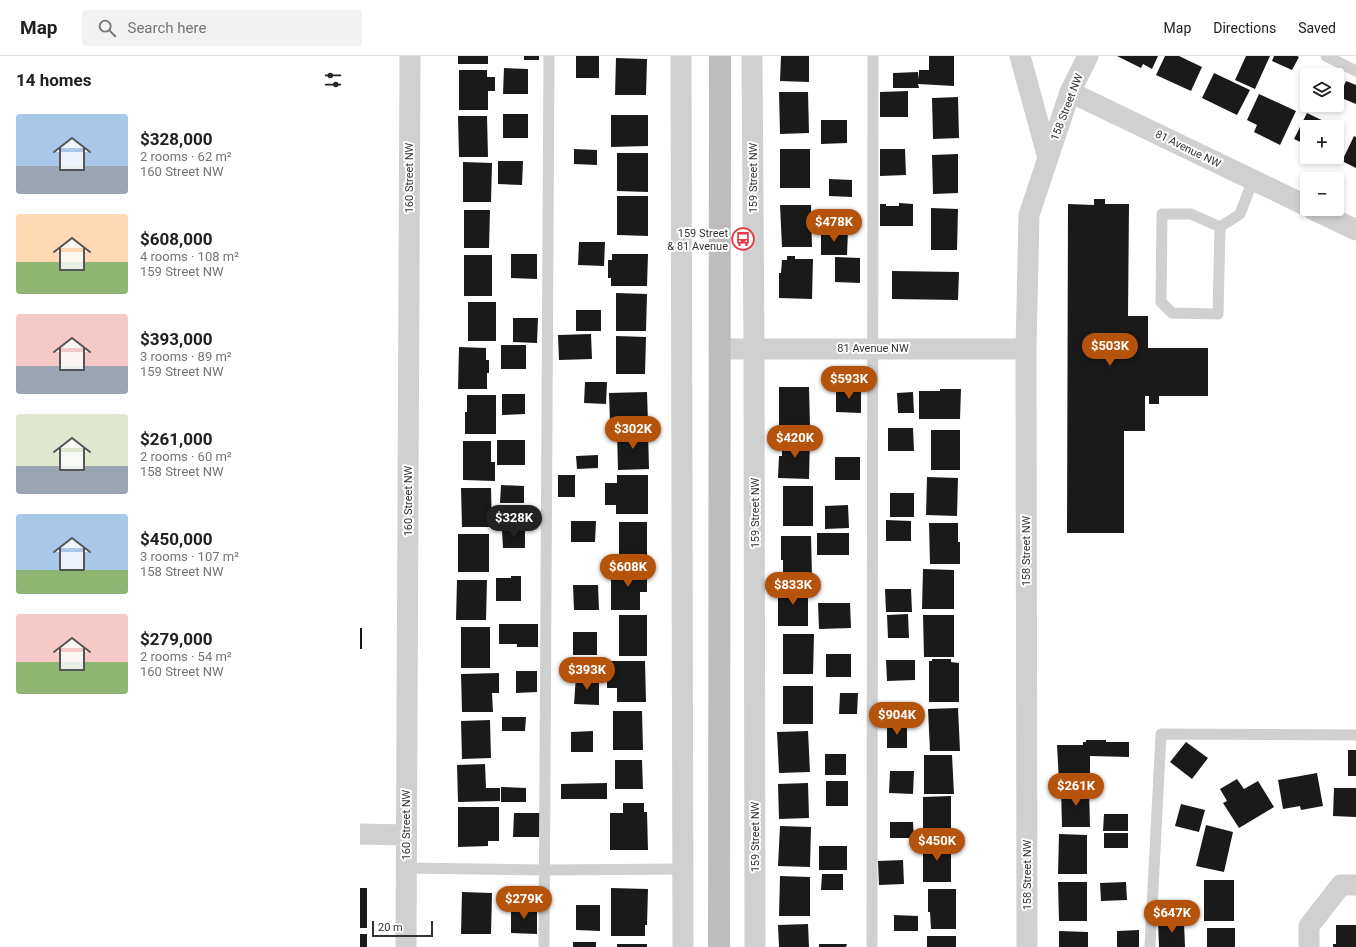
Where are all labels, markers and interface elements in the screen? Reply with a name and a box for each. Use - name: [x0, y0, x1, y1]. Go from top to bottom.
- search box: [82, 10, 362, 46]
- text: Map: [20, 16, 58, 39]
- icon: search: [96, 17, 118, 39]
- text: Search here: [128, 19, 206, 37]
- text: Map: [1164, 20, 1191, 36]
- text: Directions: [1213, 20, 1276, 36]
- text: Saved: [1298, 20, 1336, 36]
- map controls: [1300, 68, 1344, 216]
- button: layers: [1300, 68, 1344, 112]
- icon: filters: [322, 69, 344, 91]
- text: 14 homes: [16, 70, 92, 90]
- street label: 158 Street NW: [1048, 71, 1086, 142]
- button: +: [1300, 120, 1344, 164]
- street label: 81 Avenue NW: [1153, 128, 1223, 171]
- text: $328,000: [140, 129, 212, 149]
- icon: home: [48, 130, 96, 178]
- street label: 160 Street NW: [403, 142, 416, 213]
- street label: 159 Street NW: [747, 142, 760, 213]
- text: 2 rooms · 62 m²: [140, 149, 232, 164]
- text: 160 Street NW: [140, 164, 223, 179]
- button: −: [1300, 172, 1344, 216]
- pin: $478K: [806, 209, 862, 243]
- text: $478K: [815, 214, 853, 229]
- bus stop icon: 159 Street & 81 Avenue: [730, 226, 756, 252]
- place label: 159 Street & 81 Avenue: [667, 227, 728, 253]
- text: $608,000: [140, 229, 212, 249]
- icon: home: [48, 230, 96, 278]
- text: 4 rooms · 108 m²: [140, 249, 239, 264]
- text: 159 Street NW: [140, 264, 223, 279]
- text: $393,000: [140, 329, 212, 349]
- icon: home: [48, 330, 96, 378]
- pin: $503K: [1082, 333, 1138, 367]
- text: $503K: [1091, 338, 1129, 353]
- street label: 81 Avenue NW: [837, 342, 909, 355]
- text: 3 rooms · 89 m²: [140, 349, 232, 364]
- text: 159 Street NW: [140, 364, 223, 379]
- pin: $593K: [821, 366, 877, 400]
- text: $593K: [830, 371, 868, 386]
- pin: $302K: [605, 416, 661, 450]
- text: $302K: [614, 421, 652, 436]
- pin: $420K: [767, 425, 823, 459]
- text: $261,000: [140, 429, 212, 449]
- icon: home: [48, 430, 96, 478]
- text: $420K: [776, 430, 814, 445]
- text: 2 rooms · 60 m²: [140, 449, 232, 464]
- text: 158 Street NW: [140, 464, 223, 479]
- street label: 160 Street NW: [402, 465, 415, 536]
- street label: 159 Street NW: [749, 477, 762, 548]
- pin: $328K: [486, 505, 542, 539]
- text: $328K: [495, 510, 533, 525]
- street label: 158 Street NW: [1020, 515, 1033, 586]
- text: $450,000: [140, 529, 212, 549]
- icon: home: [48, 530, 96, 578]
- text: 3 rooms · 107 m²: [140, 549, 239, 564]
- pin: $608K: [600, 554, 656, 588]
- text: $608K: [609, 559, 647, 574]
- text: 158 Street NW: [140, 564, 223, 579]
- pin: $833K: [765, 572, 821, 606]
- text: $833K: [774, 577, 812, 592]
- text: $279,000: [140, 629, 212, 649]
- icon: home: [48, 630, 96, 678]
- text: 2 rooms · 54 m²: [140, 649, 232, 664]
- pin: $393K: [559, 657, 615, 691]
- text: $393K: [568, 662, 606, 677]
- text: 160 Street NW: [140, 664, 223, 679]
- pin: $904K: [869, 702, 925, 736]
- text: $904K: [878, 707, 916, 722]
- pin: $261K: [1048, 773, 1104, 807]
- text: $261K: [1057, 778, 1095, 793]
- street label: 160 Street NW: [400, 789, 413, 860]
- street label: 159 Street NW: [749, 801, 762, 872]
- pin: $450K: [909, 828, 965, 862]
- text: $450K: [918, 833, 956, 848]
- street label: 158 Street NW: [1021, 839, 1034, 910]
- pin: $279K: [496, 886, 552, 920]
- text: $279K: [505, 891, 543, 906]
- pin: $647K: [1144, 900, 1200, 934]
- text: $647K: [1153, 905, 1191, 920]
- scale bar: [372, 919, 433, 938]
- text: 20 m: [378, 921, 403, 934]

